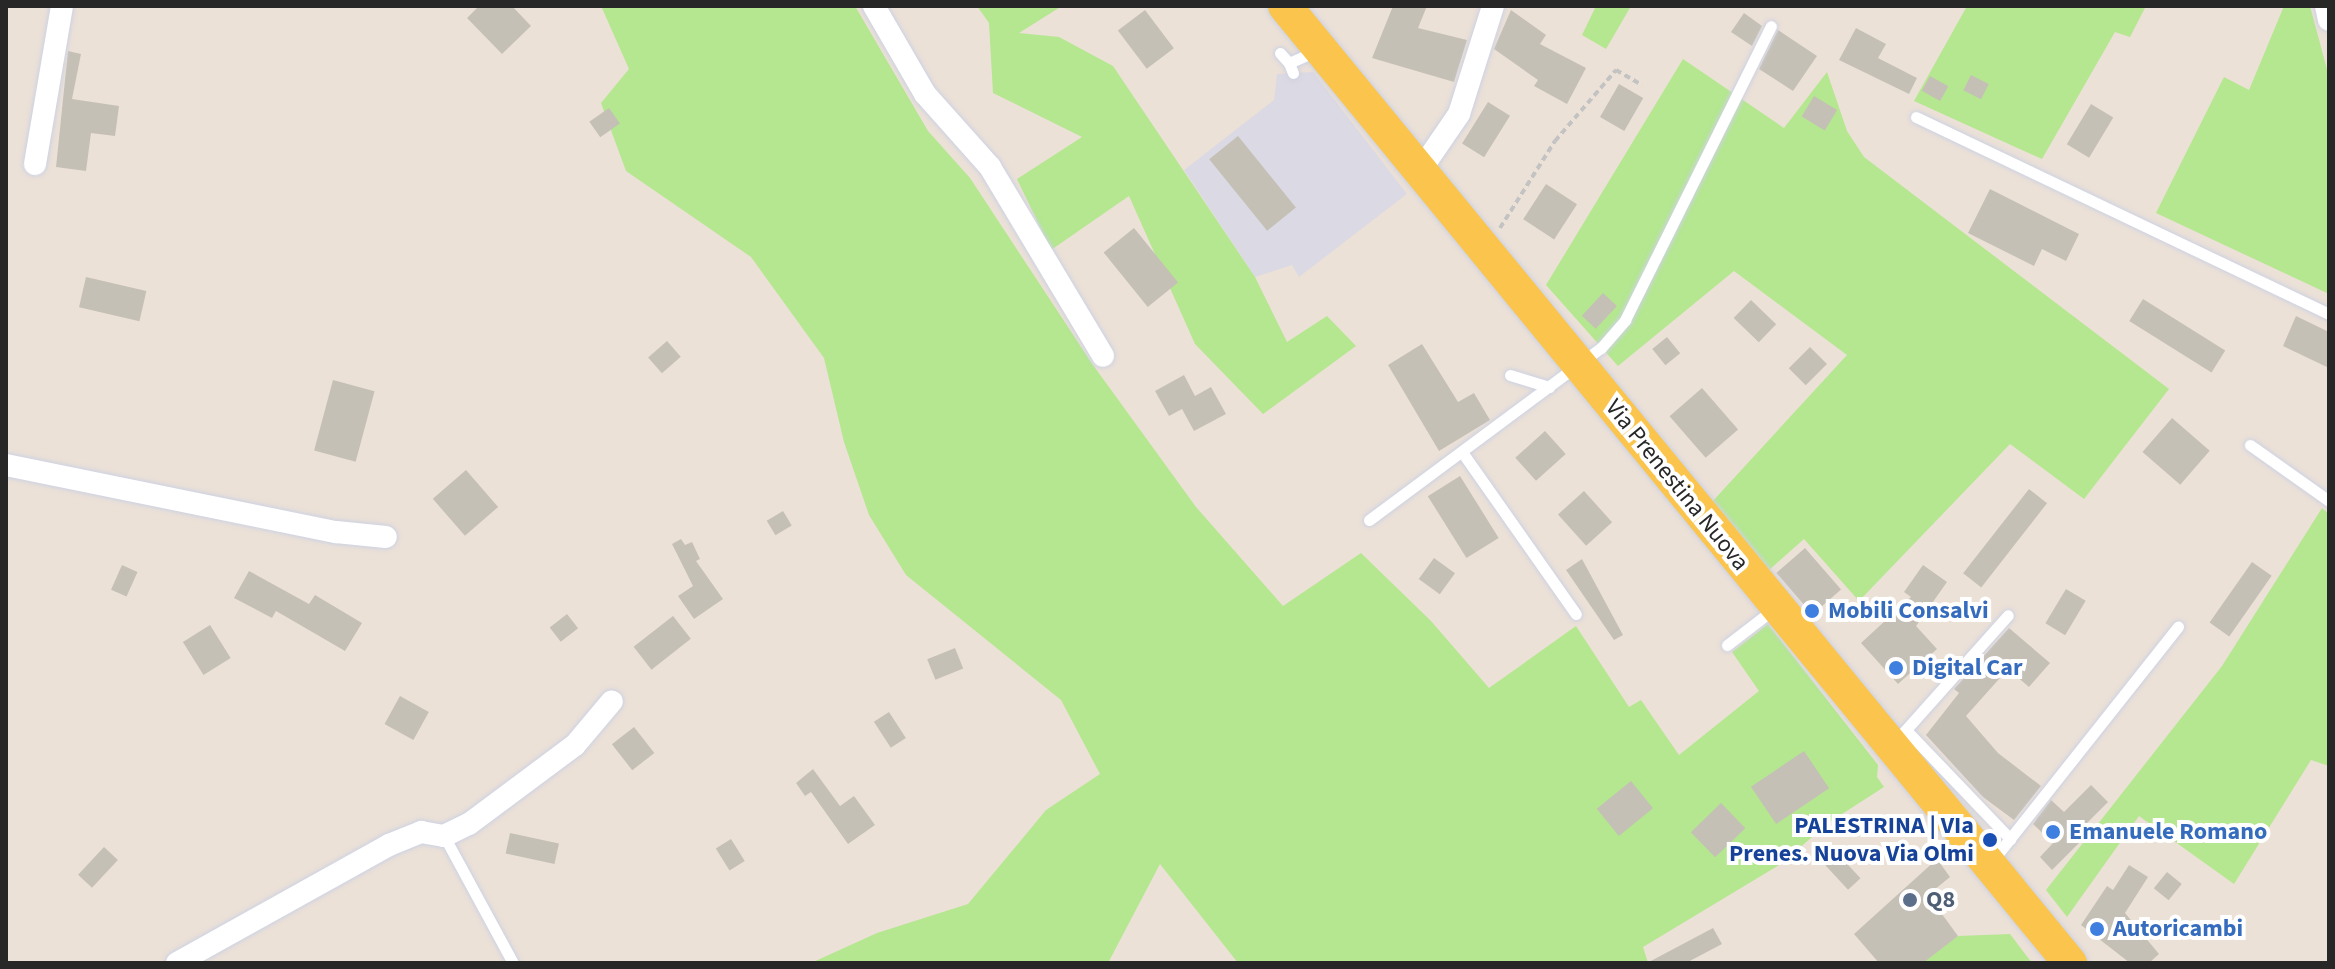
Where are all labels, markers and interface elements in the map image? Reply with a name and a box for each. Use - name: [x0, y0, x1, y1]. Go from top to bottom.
- street label: Via Prenestina Nuova: [1599, 394, 1755, 576]
- place label: Mobili Consalvi: [1828, 597, 1989, 625]
- marker: Mobili Consalvi: [1803, 602, 1821, 620]
- place label: Digital Car: [1912, 654, 2022, 682]
- marker: Digital Car: [1887, 659, 1905, 677]
- place label: PALESTRINA | VIa Prenes. Nuova Via Olmi: [1729, 812, 1974, 868]
- place label: Emanuele Romano: [2069, 818, 2267, 846]
- marker: Emanuele Romano: [2044, 823, 2062, 841]
- marker: PALESTRINA | VIa Prenes. Nuova Via Olmi: [1981, 831, 1999, 849]
- place label: Q8: [1926, 886, 1955, 914]
- marker: Q8: [1901, 891, 1919, 909]
- place label: Autoricambi: [2113, 915, 2243, 943]
- marker: Autoricambi: [2088, 920, 2106, 938]

